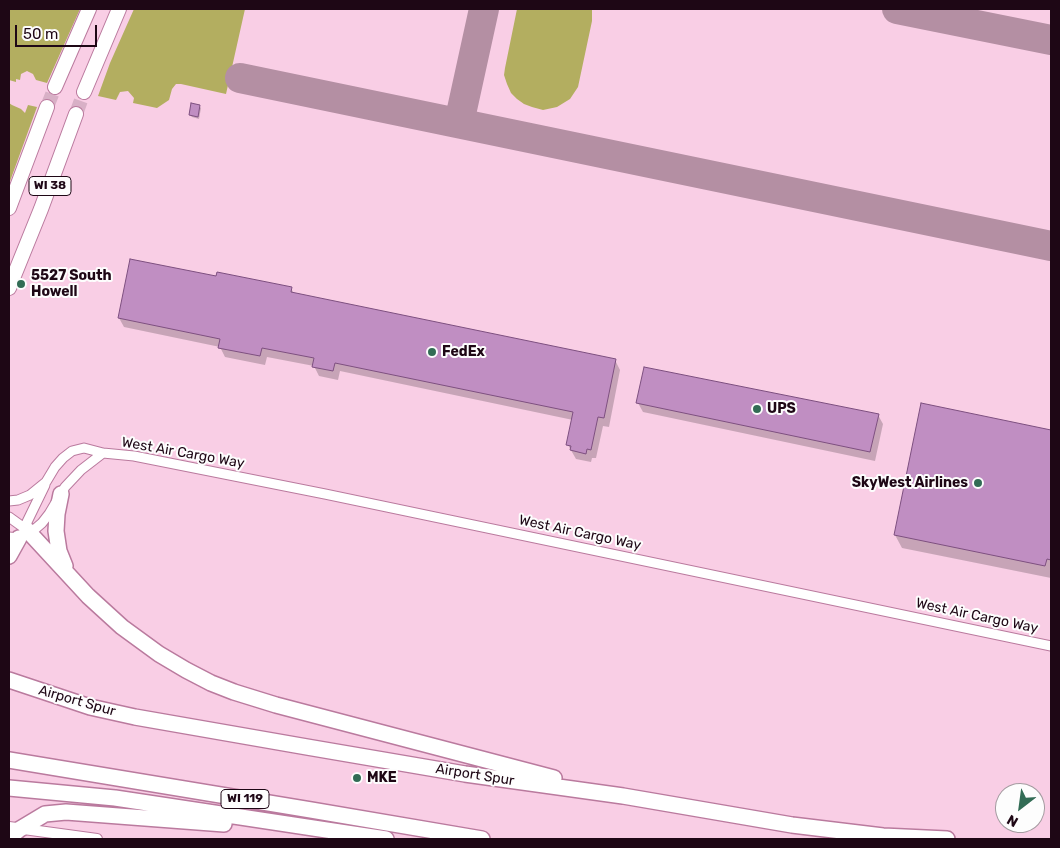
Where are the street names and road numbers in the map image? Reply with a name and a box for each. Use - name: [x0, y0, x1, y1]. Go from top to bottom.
- road number: WI 38: [29, 177, 71, 196]
- street label: West Air Cargo Way: [120, 434, 246, 472]
- street label: West Air Cargo Way: [517, 512, 643, 554]
- street label: West Air Cargo Way: [914, 595, 1040, 637]
- street label: Airport Spur: [36, 682, 118, 720]
- street label: Airport Spur: [434, 760, 516, 790]
- road number: WI 119: [221, 790, 269, 809]

